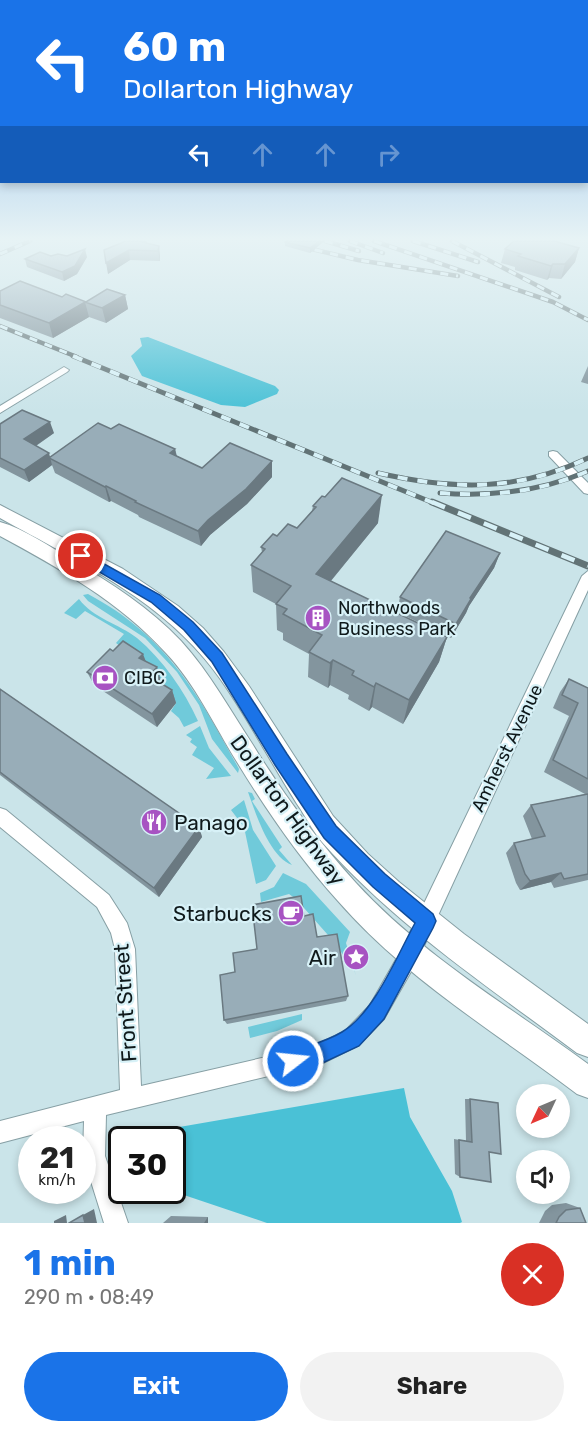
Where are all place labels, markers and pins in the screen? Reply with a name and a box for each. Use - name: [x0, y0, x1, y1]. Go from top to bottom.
- pin: [55, 530, 106, 581]
- place label: Northwoods Business Park: [338, 597, 456, 640]
- building icon: Northwoods Business Park: [303, 603, 333, 633]
- bank icon: CIBC: [90, 663, 120, 693]
- place label: CIBC: [124, 667, 165, 689]
- restaurant icon: Panago: [139, 807, 169, 837]
- place label: Panago: [174, 810, 248, 835]
- cafe icon: Starbucks: [276, 898, 306, 928]
- place label: Starbucks: [173, 901, 272, 926]
- place icon: Air: [341, 942, 371, 972]
- place label: Air: [309, 945, 336, 970]

